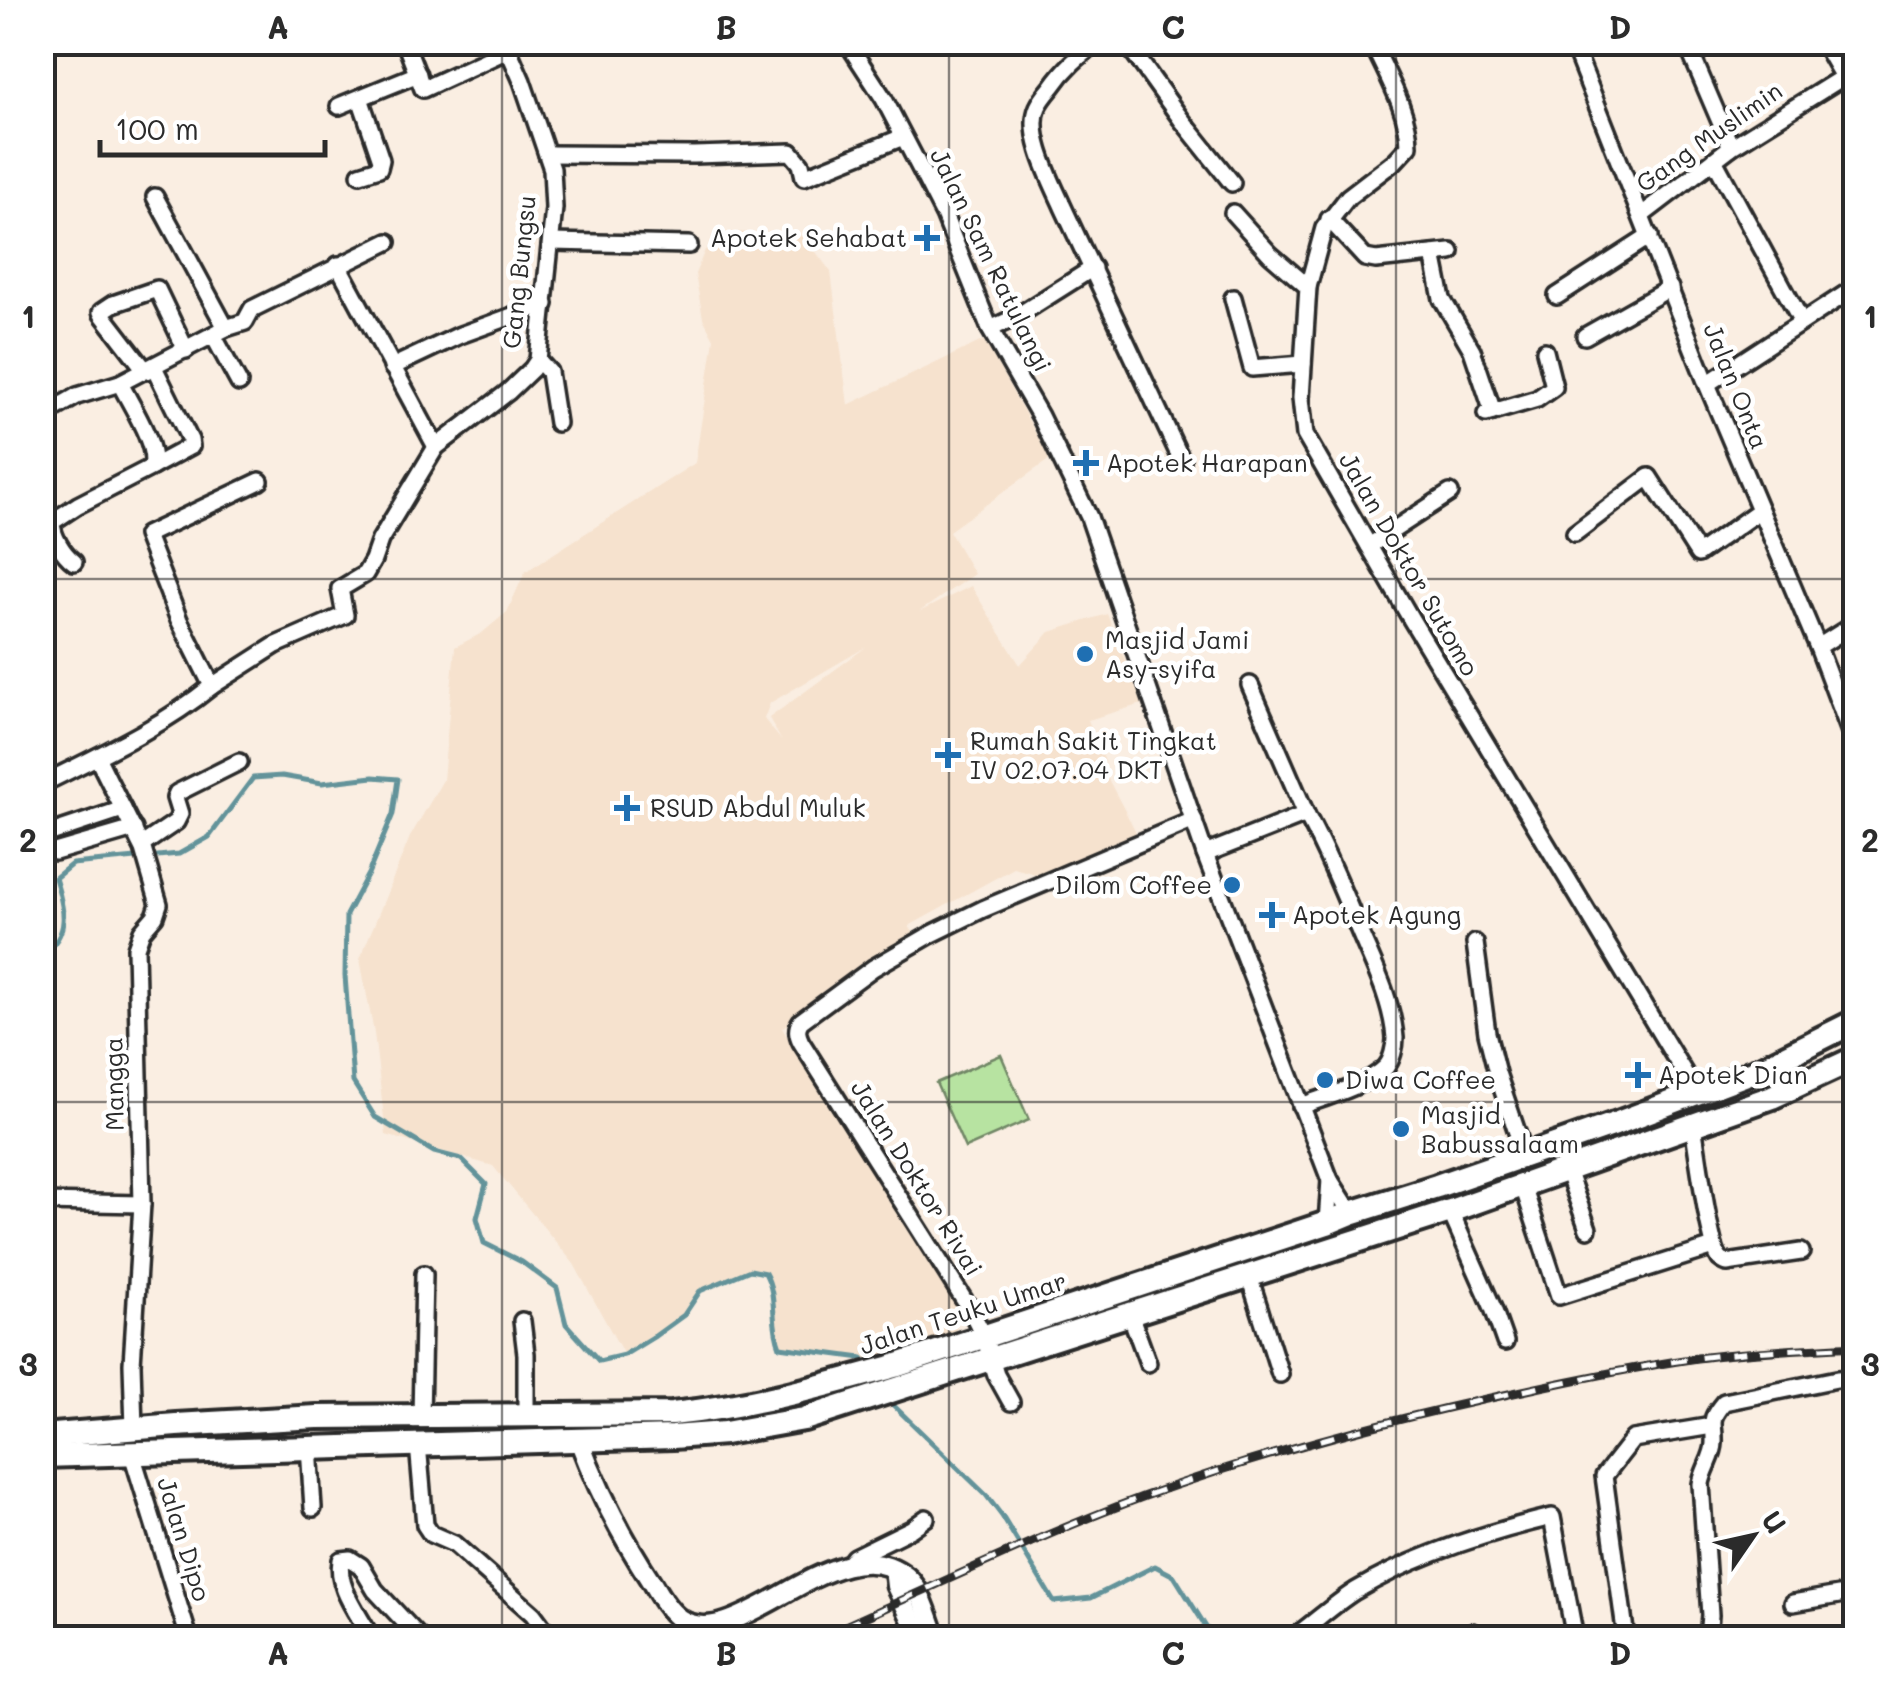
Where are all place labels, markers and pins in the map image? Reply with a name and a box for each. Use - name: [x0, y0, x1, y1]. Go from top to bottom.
- place label: Apotek Sehabat: [710, 221, 907, 253]
- marker: Apotek Sehabat: [916, 227, 938, 249]
- place label: Apotek Harapan: [1106, 446, 1308, 478]
- marker: Apotek Harapan: [1075, 452, 1097, 474]
- place label: Masjid Jami Asy-syifa: [1105, 623, 1249, 685]
- marker: Masjid Jami Asy-syifa: [1074, 643, 1096, 665]
- place label: Rumah Sakit Tingkat IV 02.07.04 DKT: [970, 724, 1217, 785]
- marker: Rumah Sakit Tingkat IV 02.07.04 DKT: [935, 742, 961, 768]
- place label: RSUD Abdul Muluk: [650, 791, 866, 823]
- marker: RSUD Abdul Muluk: [614, 795, 640, 821]
- place label: Dilom Coffee: [1055, 868, 1212, 900]
- marker: Dilom Coffee: [1221, 874, 1243, 896]
- place label: Apotek Agung: [1292, 898, 1461, 930]
- marker: Apotek Agung: [1261, 904, 1283, 926]
- place label: Apotek Dian: [1658, 1058, 1808, 1090]
- place label: Diwa Coffee: [1345, 1063, 1496, 1095]
- marker: Apotek Dian: [1627, 1064, 1649, 1086]
- marker: Diwa Coffee: [1314, 1069, 1336, 1091]
- place label: Masjid Babussalaam: [1421, 1098, 1579, 1159]
- marker: Masjid Babussalaam: [1390, 1118, 1412, 1140]

